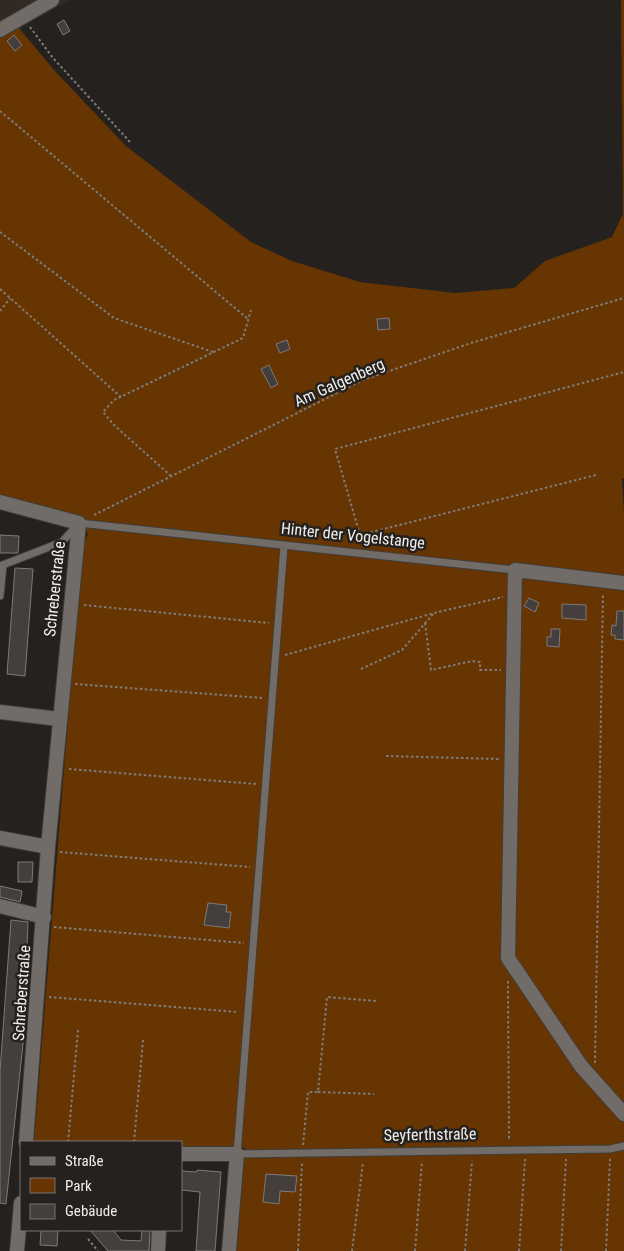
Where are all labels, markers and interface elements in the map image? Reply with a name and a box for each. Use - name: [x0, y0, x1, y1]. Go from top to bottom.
- street label: Am Galgenberg: [291, 354, 387, 411]
- street label: Hinter der Vogelstange: [280, 518, 426, 553]
- street label: Schreberstraße: [40, 540, 69, 638]
- street label: Schreberstraße: [9, 944, 34, 1042]
- street label: Seyferthstraße: [384, 1124, 477, 1145]
- legend: [20, 1141, 182, 1231]
- text: Straße: [65, 1152, 104, 1170]
- text: Park: [65, 1177, 92, 1195]
- text: Gebäude: [65, 1202, 117, 1220]

